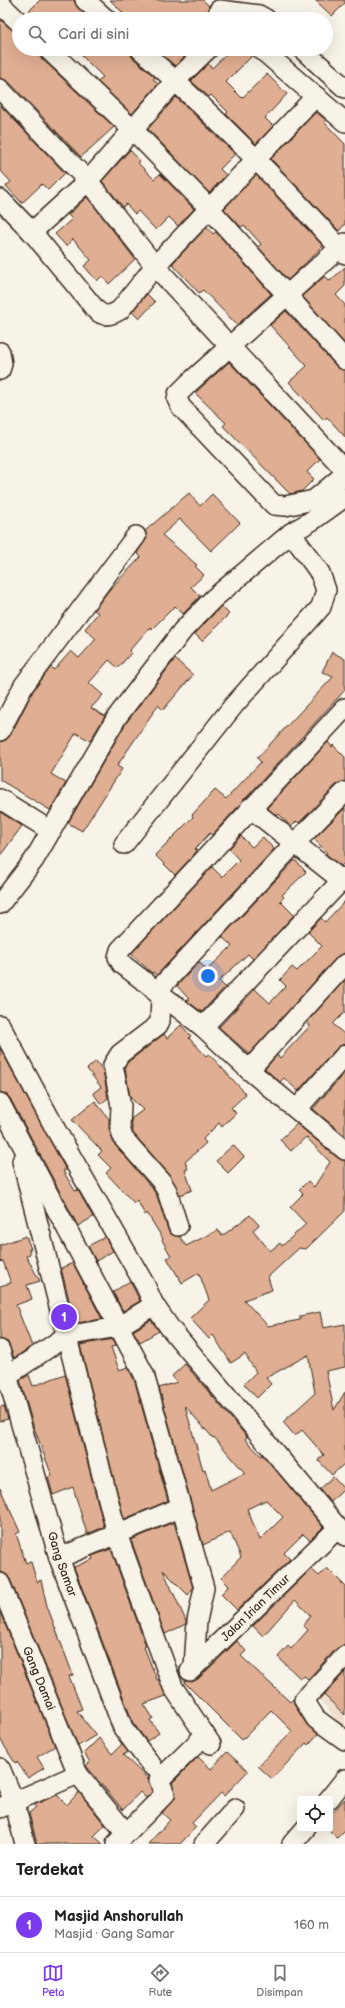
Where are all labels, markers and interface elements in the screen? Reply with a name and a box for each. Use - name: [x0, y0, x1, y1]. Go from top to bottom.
- search box: [12, 12, 333, 56]
- icon: search: [26, 23, 48, 45]
- text: Cari di sini: [58, 25, 129, 44]
- your location: [198, 966, 218, 986]
- pin: 1: [51, 1302, 77, 1332]
- street label: Gang Samar: [44, 1530, 81, 1599]
- street label: Jalan Irian Timur: [218, 1571, 294, 1644]
- street label: Gang Damai: [19, 1644, 59, 1713]
- map controls: [297, 1796, 333, 1832]
- button: locate: [297, 1796, 333, 1832]
- text: Terdekat: [16, 1860, 84, 1880]
- text: Masjid Anshorullah: [54, 1907, 184, 1926]
- text: 1: [26, 1917, 32, 1933]
- text: 160 m: [294, 1917, 329, 1933]
- text: Masjid · Gang Samar: [54, 1926, 174, 1942]
- tab: Peta: [42, 1962, 64, 1999]
- tab: Rute: [149, 1962, 172, 1999]
- tab: Disimpan: [256, 1962, 303, 1999]

